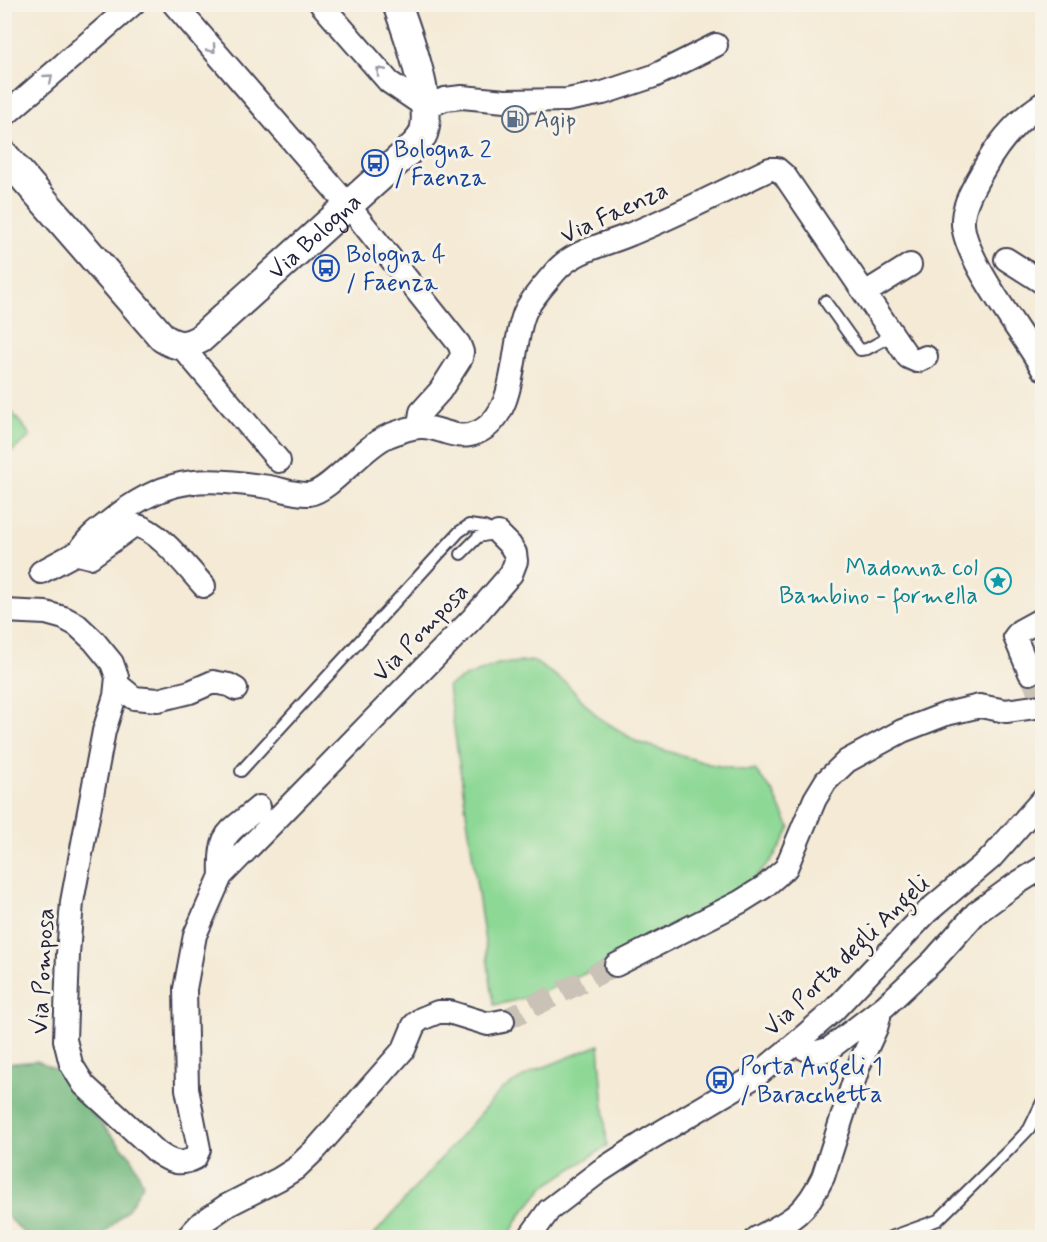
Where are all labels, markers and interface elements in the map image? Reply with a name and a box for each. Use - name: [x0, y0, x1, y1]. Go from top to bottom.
- one-way arrow: [205, 42, 216, 53]
- one-way arrow: [376, 68, 387, 78]
- one-way arrow: [42, 74, 53, 85]
- fuel station icon: Agip: [500, 104, 530, 134]
- place label: Agip: [534, 105, 576, 136]
- place label: Bologna 2 / Faenza: [394, 135, 492, 194]
- bus stop icon: Bologna 2 / Faenza: [360, 148, 390, 178]
- street label: Via Faenza: [556, 175, 674, 252]
- street label: Via Bologna: [262, 187, 369, 287]
- place label: Bologna 4 / Faenza: [346, 240, 446, 299]
- bus stop icon: Bologna 4 / Faenza: [311, 253, 341, 283]
- place label: Madonna col Bambino - formella: [779, 553, 978, 614]
- place icon: Madonna col Bambino - formella: [983, 566, 1013, 596]
- street label: Via Pomposa: [366, 577, 476, 689]
- street label: Via Porta degli Angeli: [757, 869, 939, 1046]
- street label: Via Pomposa: [25, 907, 62, 1035]
- place label: Porta Angeli 1 / Baracchetta: [740, 1052, 883, 1111]
- bus stop icon: Porta Angeli 1 / Baracchetta: [705, 1065, 735, 1095]

